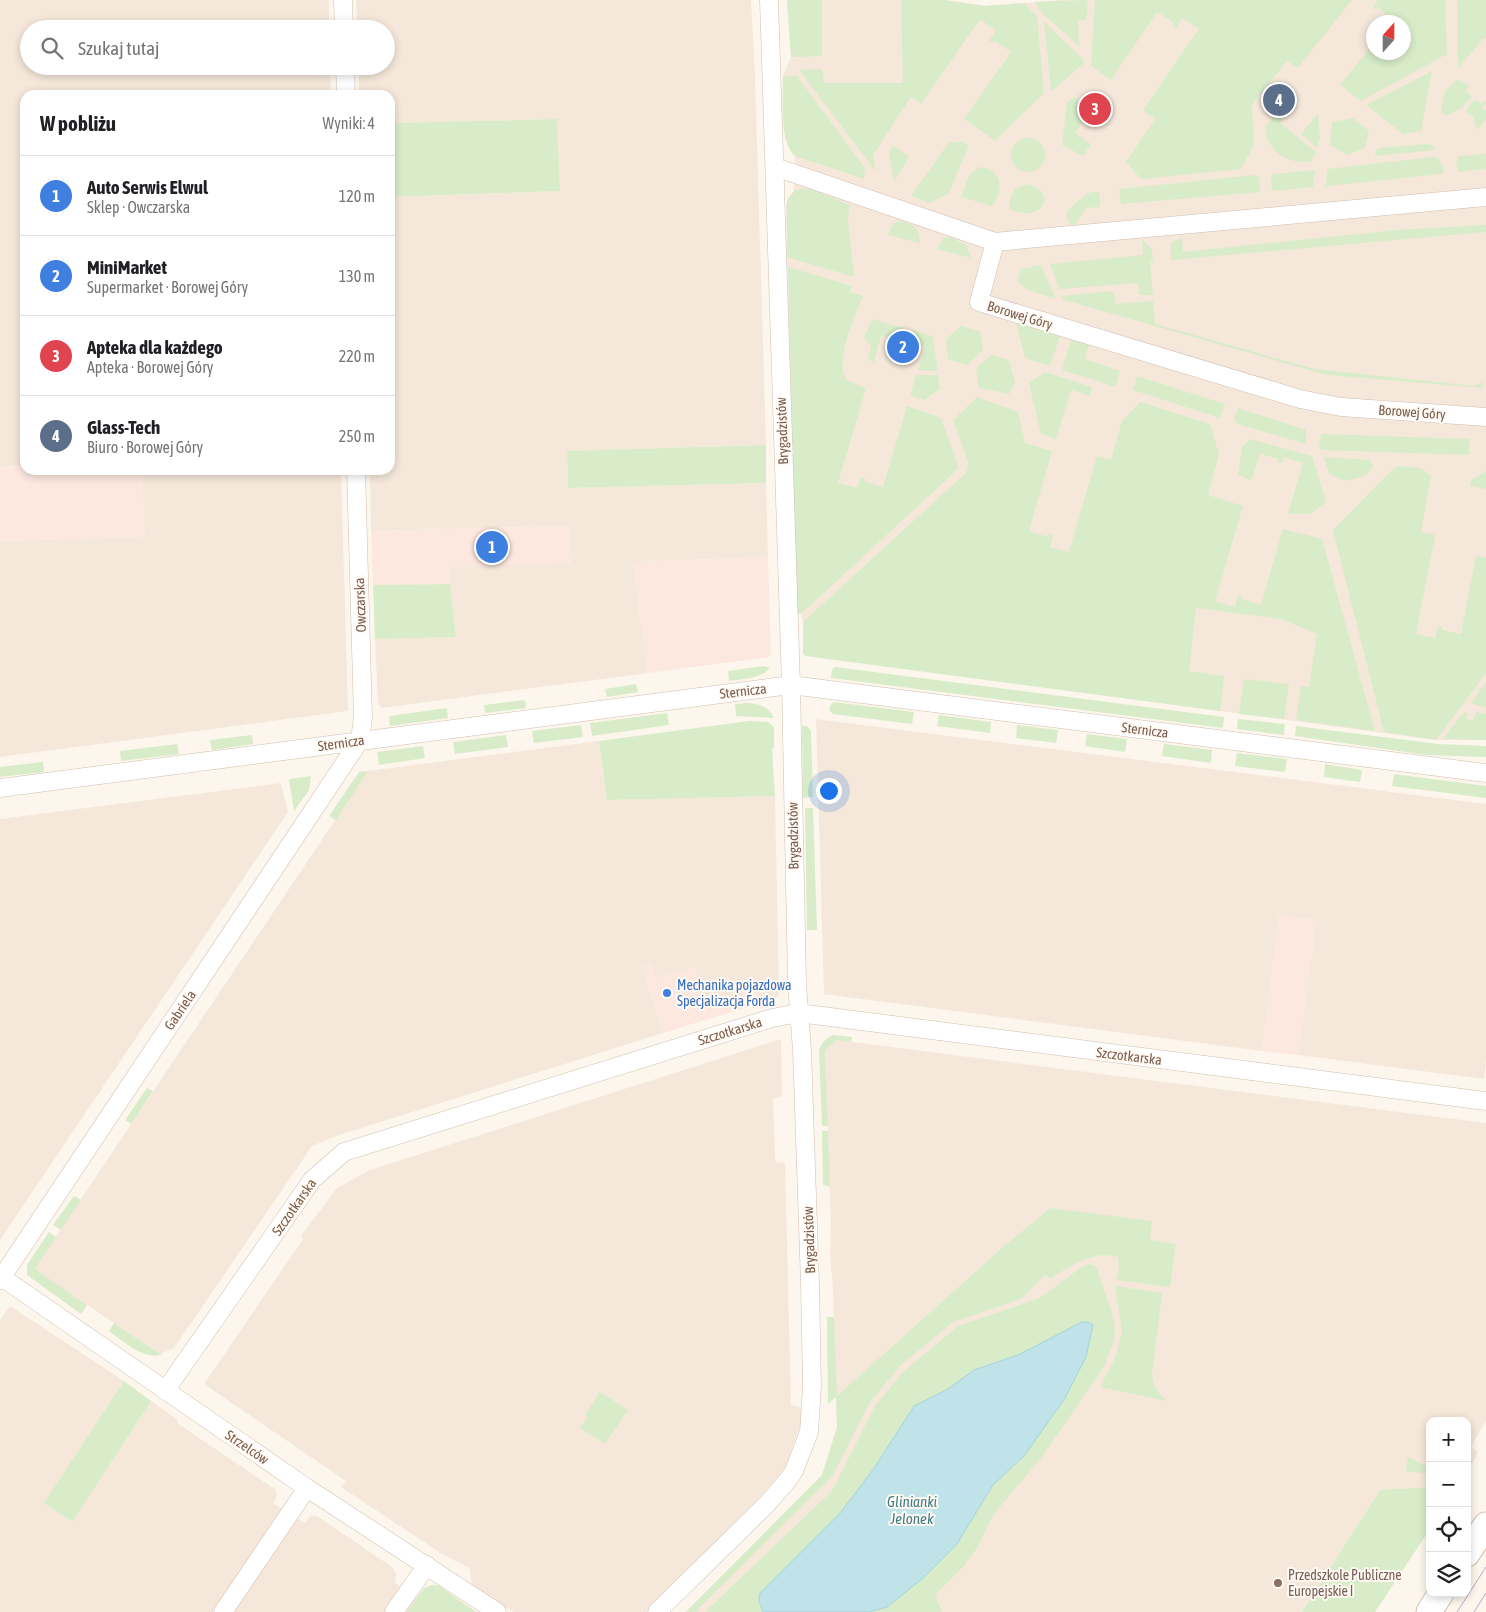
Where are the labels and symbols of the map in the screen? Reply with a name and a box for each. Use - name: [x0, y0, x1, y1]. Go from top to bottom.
- north arrow: [1366, 15, 1411, 60]
- pin: 4: [1263, 81, 1295, 119]
- pin: 3: [1079, 90, 1111, 128]
- street label: Borowej Góry: [985, 297, 1055, 333]
- pin: 2: [887, 328, 919, 366]
- street label: Brygadzistów: [773, 396, 791, 465]
- street label: Borowej Góry: [1378, 402, 1446, 422]
- pin: 1: [476, 528, 508, 566]
- street label: Owczarska: [351, 577, 369, 633]
- street label: Sternicza: [719, 680, 767, 702]
- street label: Sternicza: [1121, 719, 1169, 741]
- street label: Sternicza: [317, 732, 365, 754]
- your location: [816, 778, 842, 804]
- street label: Brygadzistów: [784, 802, 802, 870]
- place label: Mechanika pojazdowa Specjalizacja Forda: [677, 977, 791, 1009]
- street label: Gabriela: [161, 987, 199, 1033]
- marker: Mechanika pojazdowa Specjalizacja Forda: [661, 987, 673, 999]
- street label: Szczotkarska: [696, 1014, 764, 1048]
- street label: Szczotkarska: [1095, 1044, 1163, 1068]
- street label: Szczotkarska: [269, 1175, 319, 1239]
- street label: Brygadzistów: [800, 1205, 818, 1274]
- street label: Strzelców: [222, 1427, 272, 1468]
- water label: Glinianki Jelonek: [887, 1493, 938, 1527]
- place label: Przedszkole Publiczne Europejskie I: [1288, 1567, 1402, 1599]
- marker: Przedszkole Publiczne Europejskie I: [1272, 1577, 1284, 1589]

